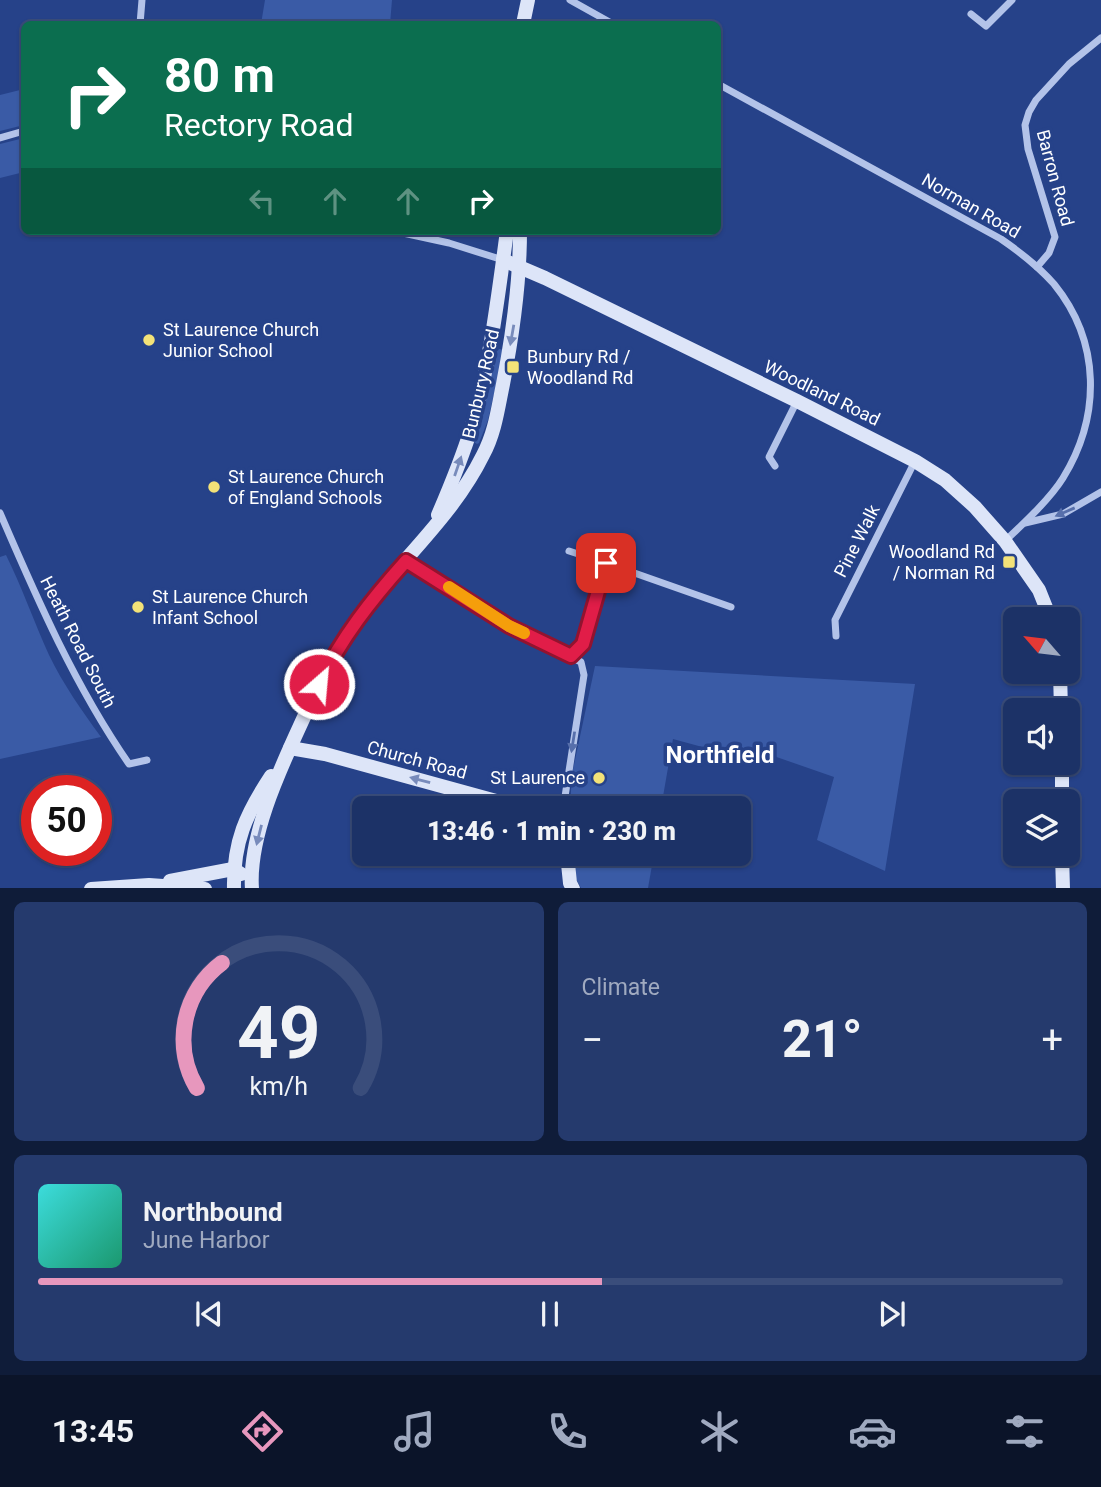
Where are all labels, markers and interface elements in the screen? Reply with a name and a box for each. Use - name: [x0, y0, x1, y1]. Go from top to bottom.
- text: 80 m: [164, 47, 275, 104]
- icon: right: [49, 49, 140, 140]
- text: Rectory Road: [164, 106, 353, 144]
- street label: Barron Road: [1033, 127, 1078, 228]
- street label: Norman Road: [918, 169, 1024, 242]
- icon: left: [243, 182, 281, 220]
- icon: ahead: [316, 182, 354, 220]
- icon: ahead: [389, 182, 427, 220]
- icon: right: [462, 182, 500, 220]
- place label: St Laurence Church Junior School: [163, 319, 319, 361]
- one-way arrow: [506, 324, 517, 346]
- street label: Bunbury Road: [458, 327, 503, 441]
- marker: St Laurence Church Junior School: [141, 332, 157, 348]
- place label: Bunbury Rd / Woodland Rd: [527, 346, 633, 388]
- street label: Woodland Road: [761, 355, 884, 430]
- marker: Bunbury Rd / Woodland Rd: [505, 359, 521, 375]
- one-way arrow: [453, 455, 464, 476]
- place label: St Laurence Church of England Schools: [228, 466, 384, 508]
- marker: St Laurence Church of England Schools: [206, 479, 222, 495]
- street label: Pine Walk: [829, 500, 884, 581]
- one-way arrow: [1054, 506, 1075, 517]
- pin: [576, 533, 636, 593]
- place label: Woodland Rd / Norman Rd: [889, 541, 995, 583]
- icon: arrive: [587, 544, 625, 582]
- marker: Woodland Rd / Norman Rd: [1001, 554, 1017, 570]
- street label: Heath Road South: [36, 572, 121, 711]
- place label: St Laurence Church Infant School: [152, 586, 308, 628]
- marker: St Laurence Church Infant School: [130, 599, 146, 615]
- north arrow: [1003, 607, 1080, 684]
- map controls: [1003, 607, 1080, 866]
- position arrow: [282, 647, 356, 721]
- button: sound: [1003, 698, 1080, 775]
- one-way arrow: [567, 731, 578, 753]
- street label: Church Road: [365, 736, 469, 783]
- district label: Northfield: [666, 741, 774, 769]
- place label: St Laurence: [490, 767, 585, 788]
- marker: St Laurence: [591, 770, 607, 786]
- speed limit sign: 50: [21, 775, 112, 866]
- one-way arrow: [409, 775, 430, 785]
- button: layers: [1003, 789, 1080, 866]
- text: 13:46 · 1 min · 230 m: [427, 816, 676, 846]
- one-way arrow: [253, 824, 264, 846]
- text: Climate: [582, 974, 660, 1001]
- text: 49: [237, 990, 321, 1076]
- text: 21°: [782, 1009, 863, 1070]
- text: −: [582, 1018, 603, 1062]
- text: +: [1041, 1018, 1063, 1062]
- text: km/h: [249, 1071, 308, 1100]
- text: Northbound: [143, 1197, 283, 1227]
- text: June Harbor: [143, 1227, 270, 1254]
- icon: previous: [190, 1295, 228, 1333]
- icon: pause: [531, 1295, 569, 1333]
- icon: next: [873, 1295, 911, 1333]
- icon: directions: [238, 1407, 287, 1456]
- icon: music: [390, 1407, 439, 1456]
- icon: phone: [543, 1407, 592, 1456]
- icon: climate: [695, 1407, 744, 1456]
- icon: car: [848, 1407, 897, 1456]
- icon: filters: [1000, 1407, 1049, 1456]
- text: 13:45: [52, 1412, 134, 1450]

